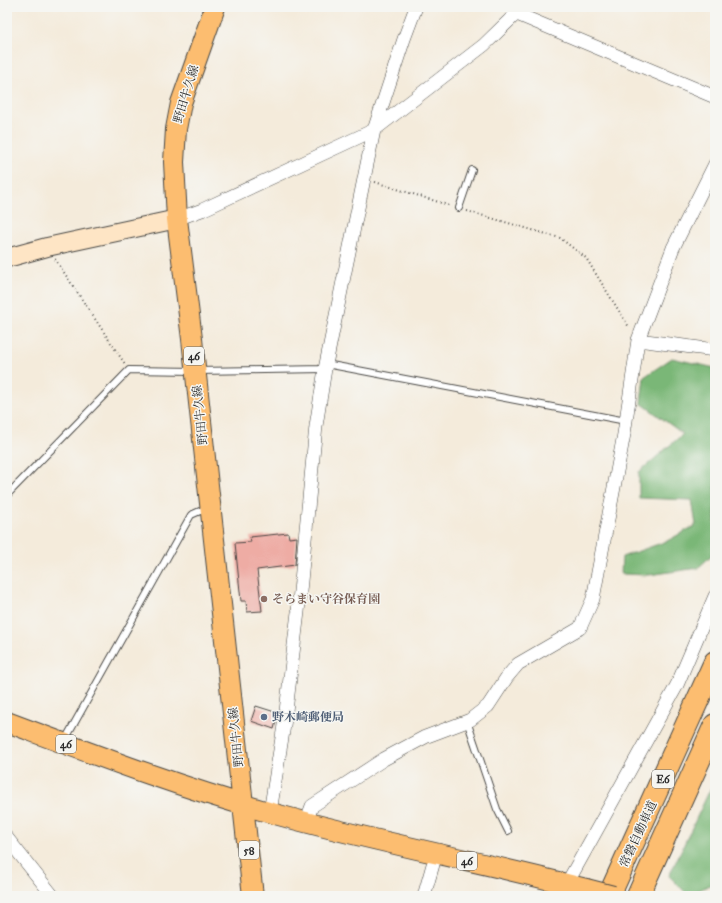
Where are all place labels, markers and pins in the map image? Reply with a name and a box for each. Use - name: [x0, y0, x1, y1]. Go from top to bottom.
- place label: そらまい守谷保育園: [272, 592, 380, 606]
- marker: そらまい守谷保育園: [259, 594, 269, 604]
- place label: 野木崎郵便局: [272, 710, 344, 724]
- marker: 野木崎郵便局: [259, 712, 269, 722]

